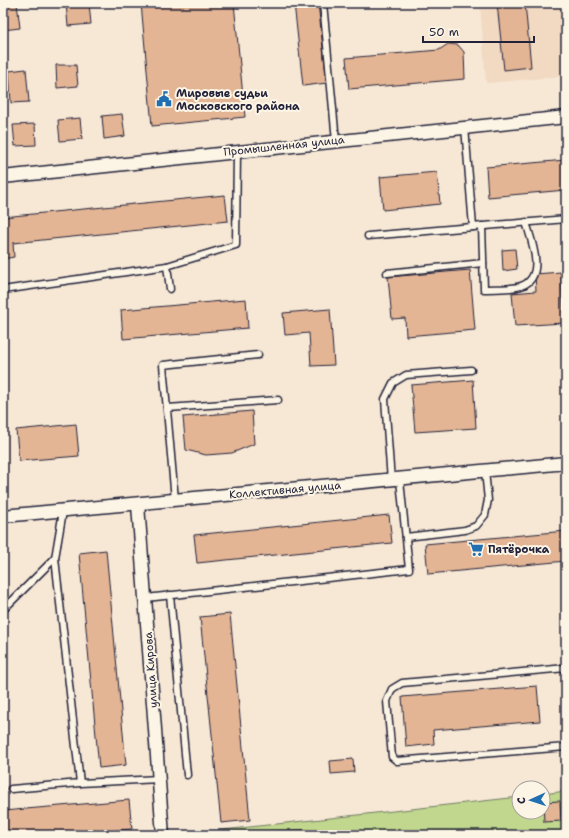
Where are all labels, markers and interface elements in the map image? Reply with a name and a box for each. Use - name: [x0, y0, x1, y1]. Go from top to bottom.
- scale bar: [423, 18, 534, 44]
- text: 50 m: [429, 24, 459, 40]
- place label: Мировые судьи Московского района: [176, 86, 300, 114]
- public building icon: Мировые судьи Московского района: [155, 90, 173, 108]
- street label: Промышленная улица: [223, 132, 345, 160]
- street label: Коллективная улица: [228, 478, 342, 502]
- supermarket icon: Пятёрочка: [467, 540, 485, 558]
- place label: Пятёрочка: [488, 542, 550, 557]
- street label: улица Кирова: [141, 631, 161, 709]
- north arrow: [511, 780, 551, 820]
- text: С: [514, 796, 529, 804]

